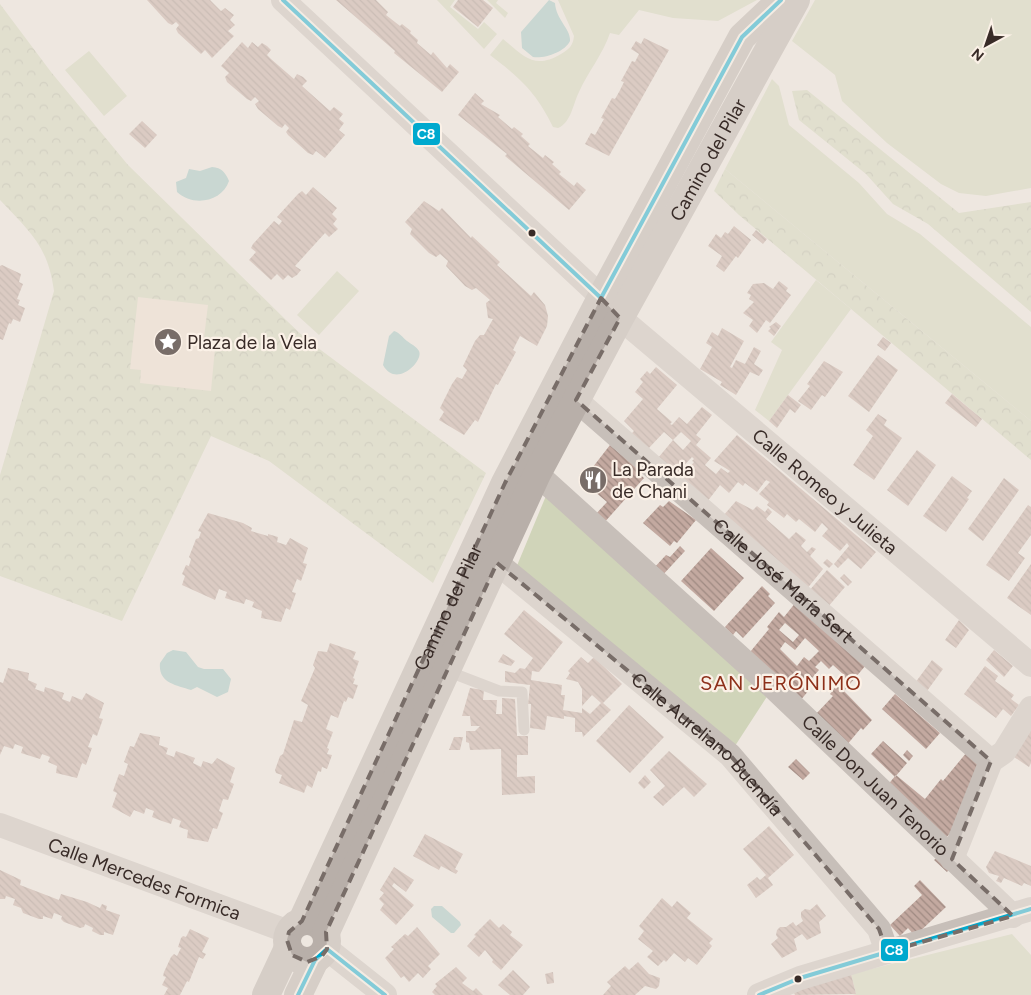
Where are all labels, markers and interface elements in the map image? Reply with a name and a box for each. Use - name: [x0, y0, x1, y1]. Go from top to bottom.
- north arrow: [961, 20, 1011, 70]
- text: N: [968, 45, 988, 65]
- street label: Camino del Pilar: [665, 94, 751, 225]
- line badge: C8: [412, 122, 441, 146]
- text: C8: [417, 126, 435, 143]
- unlabelled marker: [527, 228, 537, 238]
- place icon: Plaza de la Vela: [153, 327, 183, 357]
- place label: Plaza de la Vela: [187, 331, 317, 354]
- street label: Calle Romeo y Julieta: [748, 424, 902, 559]
- place label: La Parada de Chani: [612, 458, 694, 503]
- restaurant icon: La Parada de Chani: [578, 465, 608, 495]
- street label: Calle José María Sert: [708, 514, 858, 648]
- street label: Camino del Pilar: [409, 540, 487, 674]
- street label: Calle Aureliano Buendía: [627, 668, 788, 821]
- district label: SAN JERÓNIMO: [700, 671, 862, 695]
- street label: Calle Don Juan Tenorio: [797, 710, 954, 861]
- street label: Calle Mercedes Formica: [45, 833, 244, 925]
- line badge: C8: [880, 938, 909, 962]
- text: C8: [885, 942, 903, 959]
- unlabelled marker: [793, 974, 803, 984]

